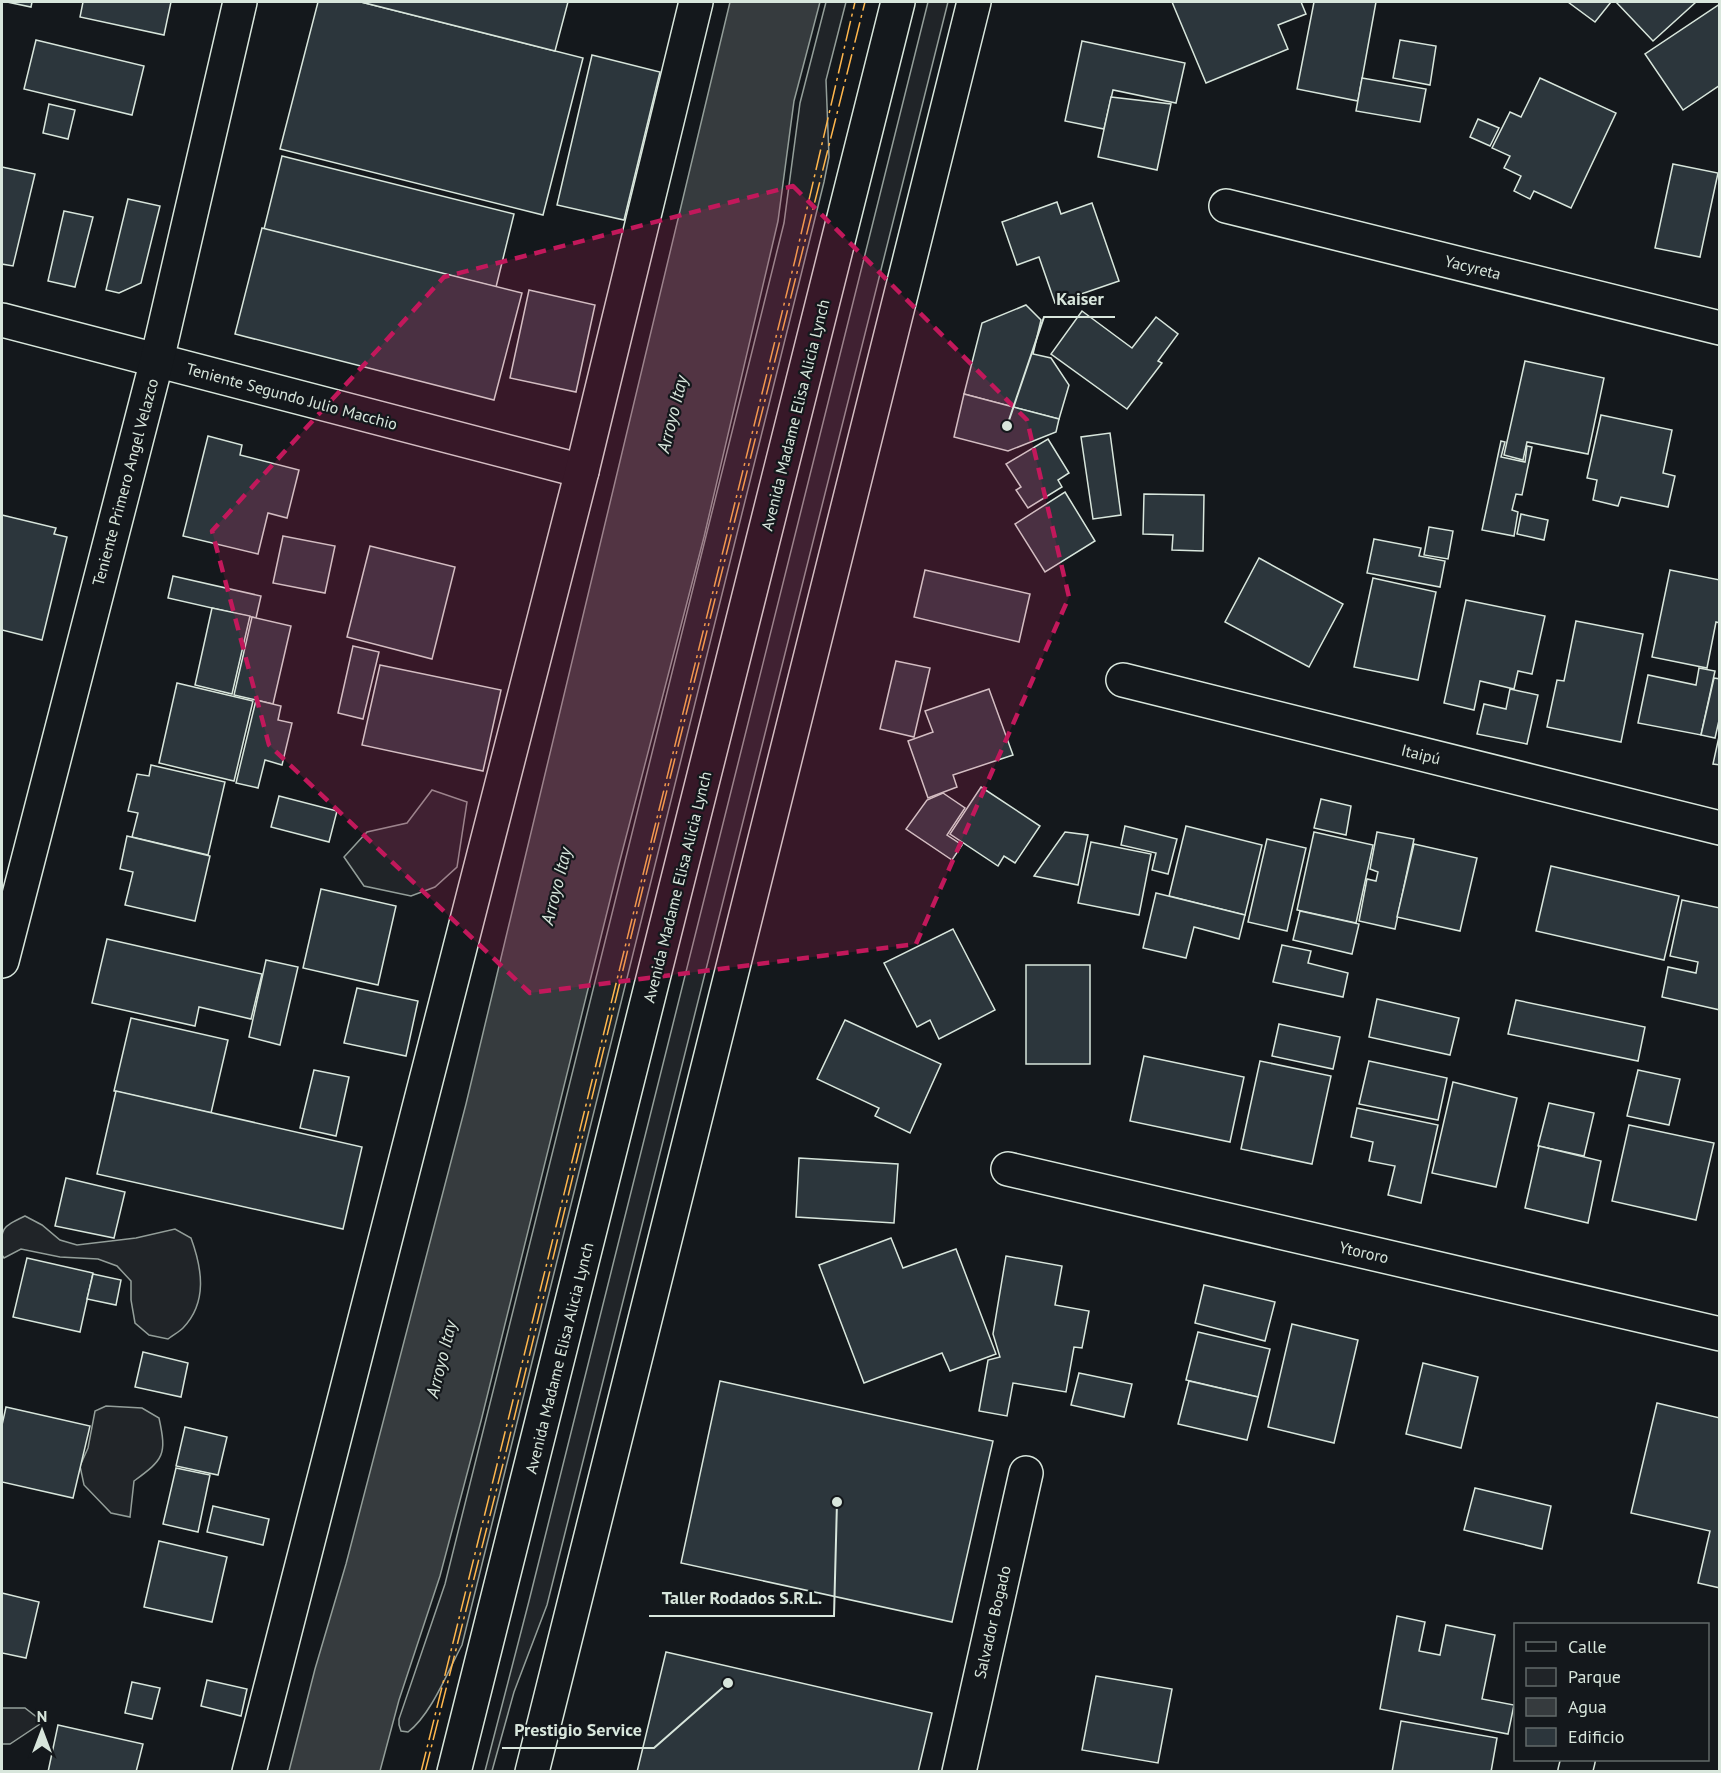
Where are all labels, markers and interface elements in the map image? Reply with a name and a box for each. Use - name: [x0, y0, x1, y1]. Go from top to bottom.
- street label: Yacyreta: [1443, 250, 1503, 284]
- callout: Kaiser: [1044, 281, 1115, 317]
- text: Kaiser: [1056, 287, 1104, 310]
- street label: Avenida Madame Elisa Alicia Lynch: [757, 297, 833, 533]
- street label: Teniente Segundo Julio Macchio: [184, 358, 400, 434]
- water label: Arroyo Itay: [651, 372, 693, 456]
- street label: Teniente Primero Angel Velazco: [88, 376, 162, 588]
- street label: Itaipú: [1399, 740, 1443, 768]
- street label: Avenida Madame Elisa Alicia Lynch: [639, 769, 715, 1005]
- water label: Arroyo Itay: [535, 844, 577, 928]
- street label: Ytororo: [1337, 1237, 1391, 1267]
- street label: Avenida Madame Elisa Alicia Lynch: [521, 1240, 597, 1476]
- water label: Arroyo Itay: [420, 1317, 462, 1401]
- street label: Salvador Bogado: [969, 1564, 1015, 1680]
- callout: Taller Rodados S.R.L.: [649, 1580, 834, 1616]
- text: Taller Rodados S.R.L.: [662, 1586, 822, 1609]
- legend: [1514, 1623, 1709, 1761]
- text: Calle: [1568, 1635, 1607, 1658]
- text: Parque: [1568, 1665, 1621, 1688]
- text: Agua: [1568, 1695, 1607, 1718]
- north arrow: [12, 1701, 72, 1761]
- text: N: [37, 1706, 47, 1726]
- callout: Prestigio Service: [502, 1712, 654, 1748]
- text: Prestigio Service: [514, 1718, 642, 1741]
- text: Edificio: [1568, 1725, 1624, 1748]

